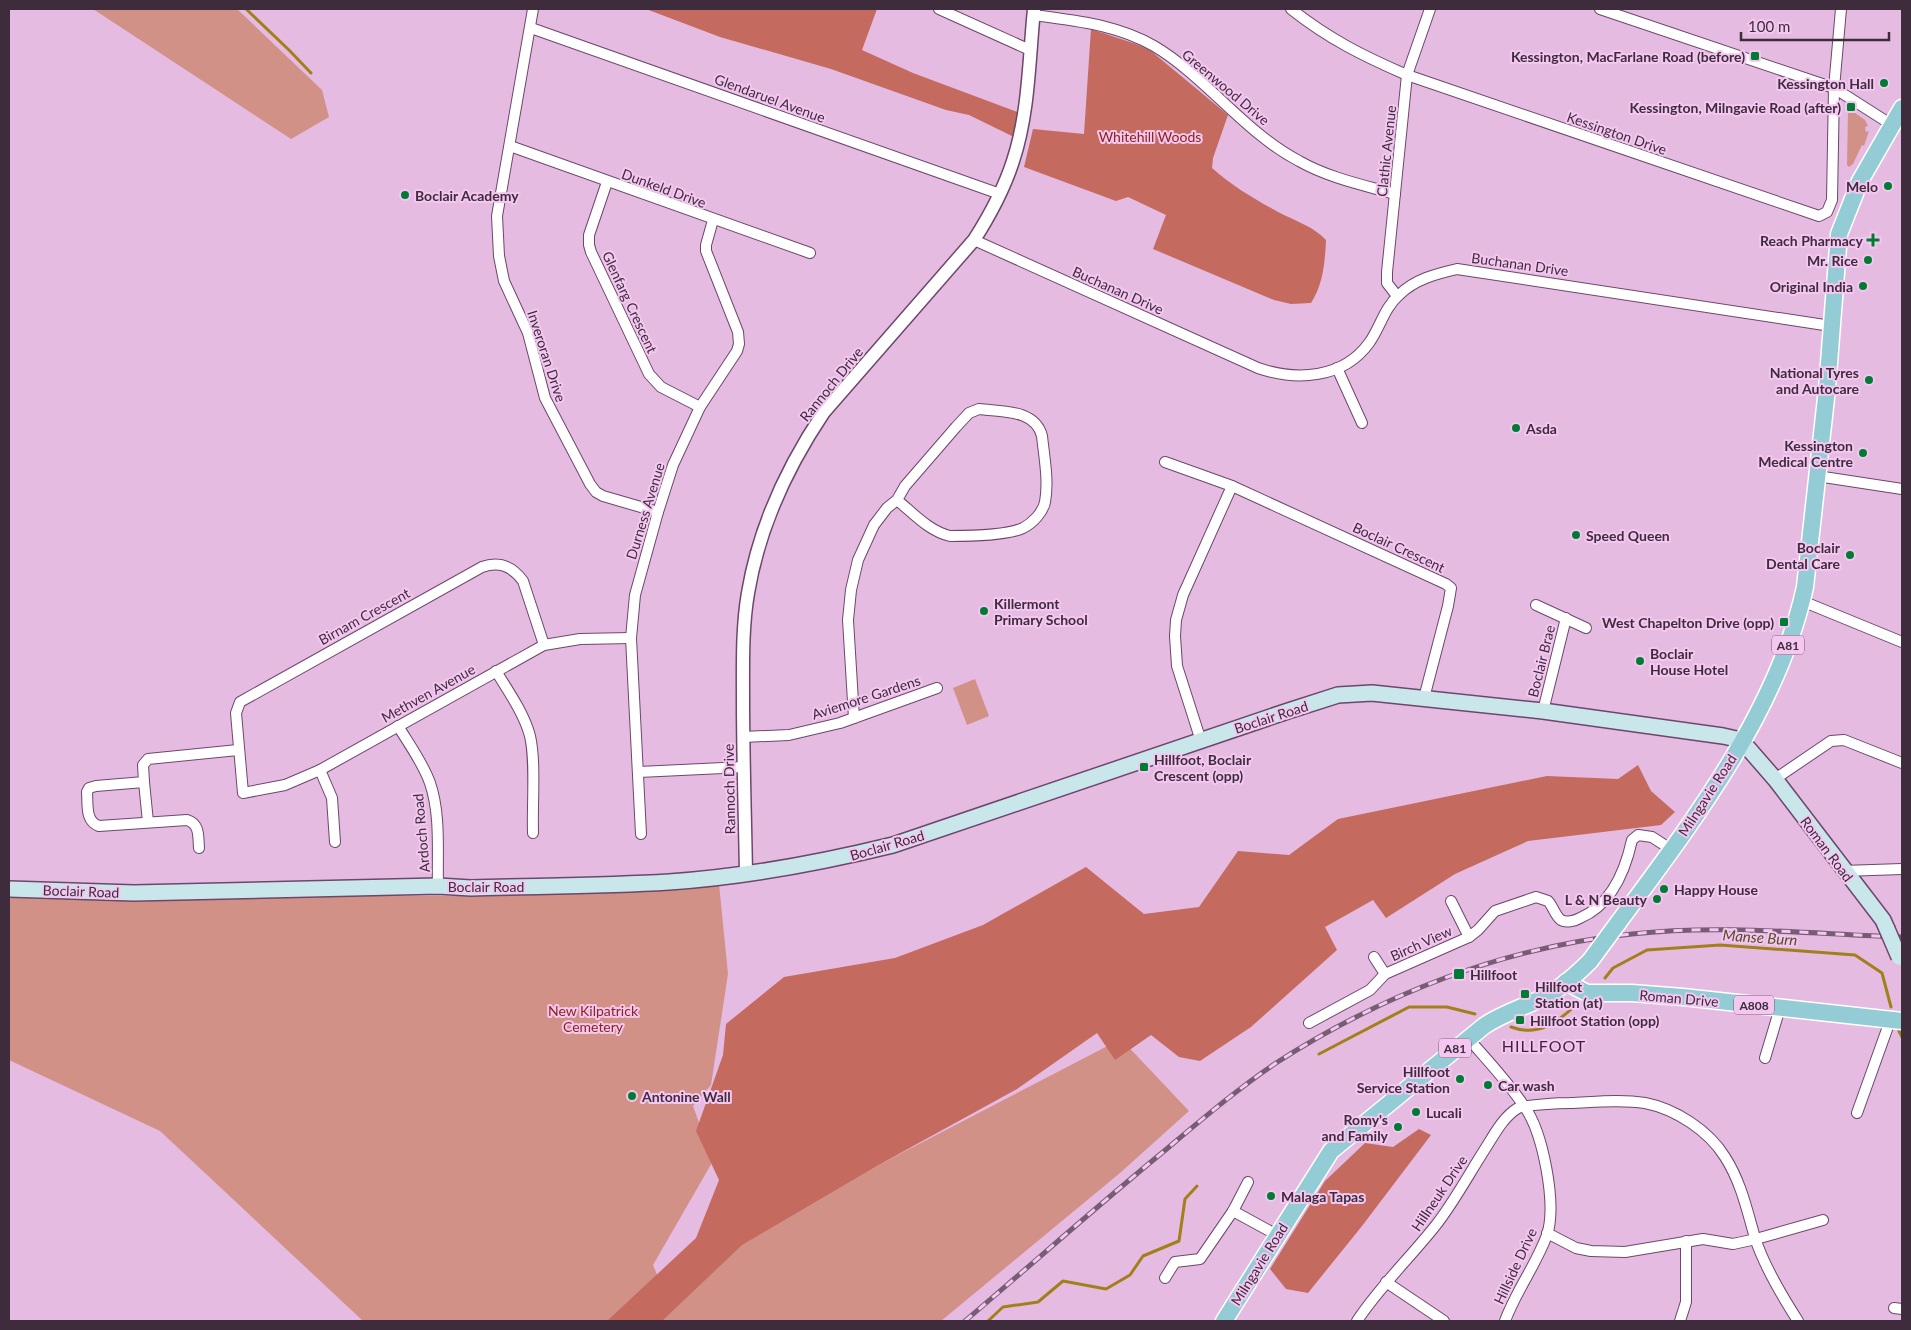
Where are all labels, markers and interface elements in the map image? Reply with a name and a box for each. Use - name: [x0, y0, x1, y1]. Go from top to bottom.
- scale bar: [1741, 10, 1888, 42]
- text: 100 m: [1748, 17, 1790, 35]
- street label: Greenwood Drive: [1179, 45, 1273, 129]
- place label: Kessington, MacFarlane Road (before): [1511, 48, 1745, 65]
- marker: Kessington, MacFarlane Road (before): [1749, 50, 1761, 62]
- street label: Glendaruel Avenue: [712, 70, 828, 126]
- place label: Kessington Hall: [1777, 75, 1874, 92]
- marker: Kessington Hall: [1878, 77, 1890, 89]
- place label: Kessington, Milngavie Road (after): [1630, 99, 1841, 116]
- marker: Kessington, Milngavie Road (after): [1845, 101, 1857, 113]
- street label: Clathic Avenue: [1373, 104, 1399, 198]
- street label: Kessington Drive: [1565, 108, 1669, 158]
- park label: Whitehill Woods: [1099, 128, 1201, 145]
- street label: Dunkeld Drive: [620, 165, 708, 211]
- place label: Melo: [1846, 178, 1878, 195]
- marker: Melo: [1882, 180, 1894, 192]
- place label: Boclair Academy: [415, 187, 519, 204]
- marker: Boclair Academy: [399, 189, 411, 201]
- place label: Reach Pharmacy: [1760, 232, 1864, 249]
- marker: Reach Pharmacy: [1867, 234, 1879, 246]
- street label: Glenfarg Crescent: [599, 248, 661, 356]
- street label: Buchanan Drive: [1470, 249, 1570, 279]
- place label: Mr. Rice: [1807, 252, 1859, 269]
- marker: Mr. Rice: [1862, 254, 1874, 266]
- street label: Buchanan Drive: [1070, 262, 1166, 318]
- place label: Original India: [1770, 278, 1853, 295]
- marker: Original India: [1857, 280, 1869, 292]
- street label: Inveroran Drive: [524, 308, 570, 404]
- street label: Rannoch Drive: [796, 343, 866, 425]
- place label: National Tyres and Autocare: [1770, 364, 1860, 397]
- marker: National Tyres and Autocare: [1863, 374, 1875, 386]
- place label: Asda: [1525, 420, 1557, 437]
- marker: Asda: [1510, 422, 1522, 434]
- place label: Kessington Medical Centre: [1758, 437, 1854, 470]
- marker: Kessington Medical Centre: [1857, 447, 1869, 459]
- street label: Durness Avenue: [622, 461, 668, 561]
- street label: Boclair Crescent: [1350, 518, 1448, 576]
- place label: Speed Queen: [1586, 527, 1670, 544]
- marker: Speed Queen: [1570, 529, 1582, 541]
- place label: Boclair Dental Care: [1766, 539, 1841, 572]
- marker: Boclair Dental Care: [1844, 549, 1856, 561]
- street label: Birnam Crescent: [315, 584, 413, 648]
- place label: Killermont Primary School: [994, 595, 1088, 628]
- marker: Killermont Primary School: [978, 605, 990, 617]
- place label: West Chapelton Drive (opp): [1602, 614, 1774, 631]
- marker: West Chapelton Drive (opp): [1778, 616, 1790, 628]
- street label: Boclair Brae: [1524, 623, 1558, 699]
- road number: A81: [1772, 636, 1804, 654]
- place label: Boclair House Hotel: [1650, 645, 1728, 678]
- marker: Boclair House Hotel: [1634, 655, 1646, 667]
- street label: Methven Avenue: [378, 660, 478, 726]
- street label: Aviemore Gardens: [810, 671, 922, 723]
- street label: Boclair Road: [1232, 697, 1310, 737]
- street label: Rannoch Drive: [720, 744, 738, 834]
- place label: Hillfoot, Boclair Crescent (opp): [1154, 751, 1252, 784]
- street label: Milngavie Road: [1674, 751, 1740, 839]
- marker: Hillfoot, Boclair Crescent (opp): [1138, 761, 1150, 773]
- street label: Ardoch Road: [409, 793, 433, 873]
- street label: Roman Road: [1797, 813, 1857, 885]
- street label: Boclair Road: [848, 826, 926, 864]
- street label: Boclair Road: [448, 878, 524, 895]
- street label: Boclair Road: [42, 881, 120, 901]
- place label: Happy House: [1674, 881, 1759, 898]
- marker: Happy House: [1658, 883, 1670, 895]
- place label: L & N Beauty: [1565, 891, 1648, 908]
- marker: L & N Beauty: [1651, 893, 1663, 905]
- street label: Birch View: [1387, 922, 1455, 964]
- water label: Manse Burn: [1722, 925, 1798, 949]
- place label: Hillfoot: [1470, 966, 1518, 983]
- marker: Hillfoot: [1452, 967, 1466, 981]
- place label: Hillfoot Station (at): [1535, 978, 1603, 1011]
- street label: Roman Drive: [1639, 986, 1719, 1010]
- marker: Hillfoot Station (at): [1519, 988, 1531, 1000]
- road number: A808: [1734, 996, 1774, 1014]
- park label: New Kilpatrick Cemetery: [548, 1002, 639, 1035]
- place label: Hillfoot Station (opp): [1530, 1012, 1660, 1029]
- marker: Hillfoot Station (opp): [1514, 1014, 1526, 1026]
- district label: HILLFOOT: [1502, 1036, 1586, 1055]
- road number: A81: [1439, 1038, 1471, 1058]
- place label: Hillfoot Service Station: [1357, 1063, 1451, 1096]
- marker: Hillfoot Service Station: [1454, 1073, 1466, 1085]
- place label: Car wash: [1498, 1077, 1555, 1094]
- marker: Car wash: [1482, 1079, 1494, 1091]
- place label: Antonine Wall: [641, 1088, 731, 1105]
- marker: Antonine Wall: [626, 1090, 638, 1102]
- place label: Lucali: [1426, 1104, 1462, 1121]
- marker: Lucali: [1410, 1106, 1422, 1118]
- place label: Romy's and Family: [1321, 1111, 1389, 1144]
- marker: Romy's and Family: [1392, 1121, 1404, 1133]
- street label: Hillneuk Drive: [1407, 1152, 1471, 1234]
- place label: Malaga Tapas: [1281, 1188, 1364, 1205]
- marker: Malaga Tapas: [1265, 1190, 1277, 1202]
- street label: Milngavie Road: [1227, 1220, 1291, 1308]
- street label: Hillside Drive: [1490, 1225, 1540, 1307]

